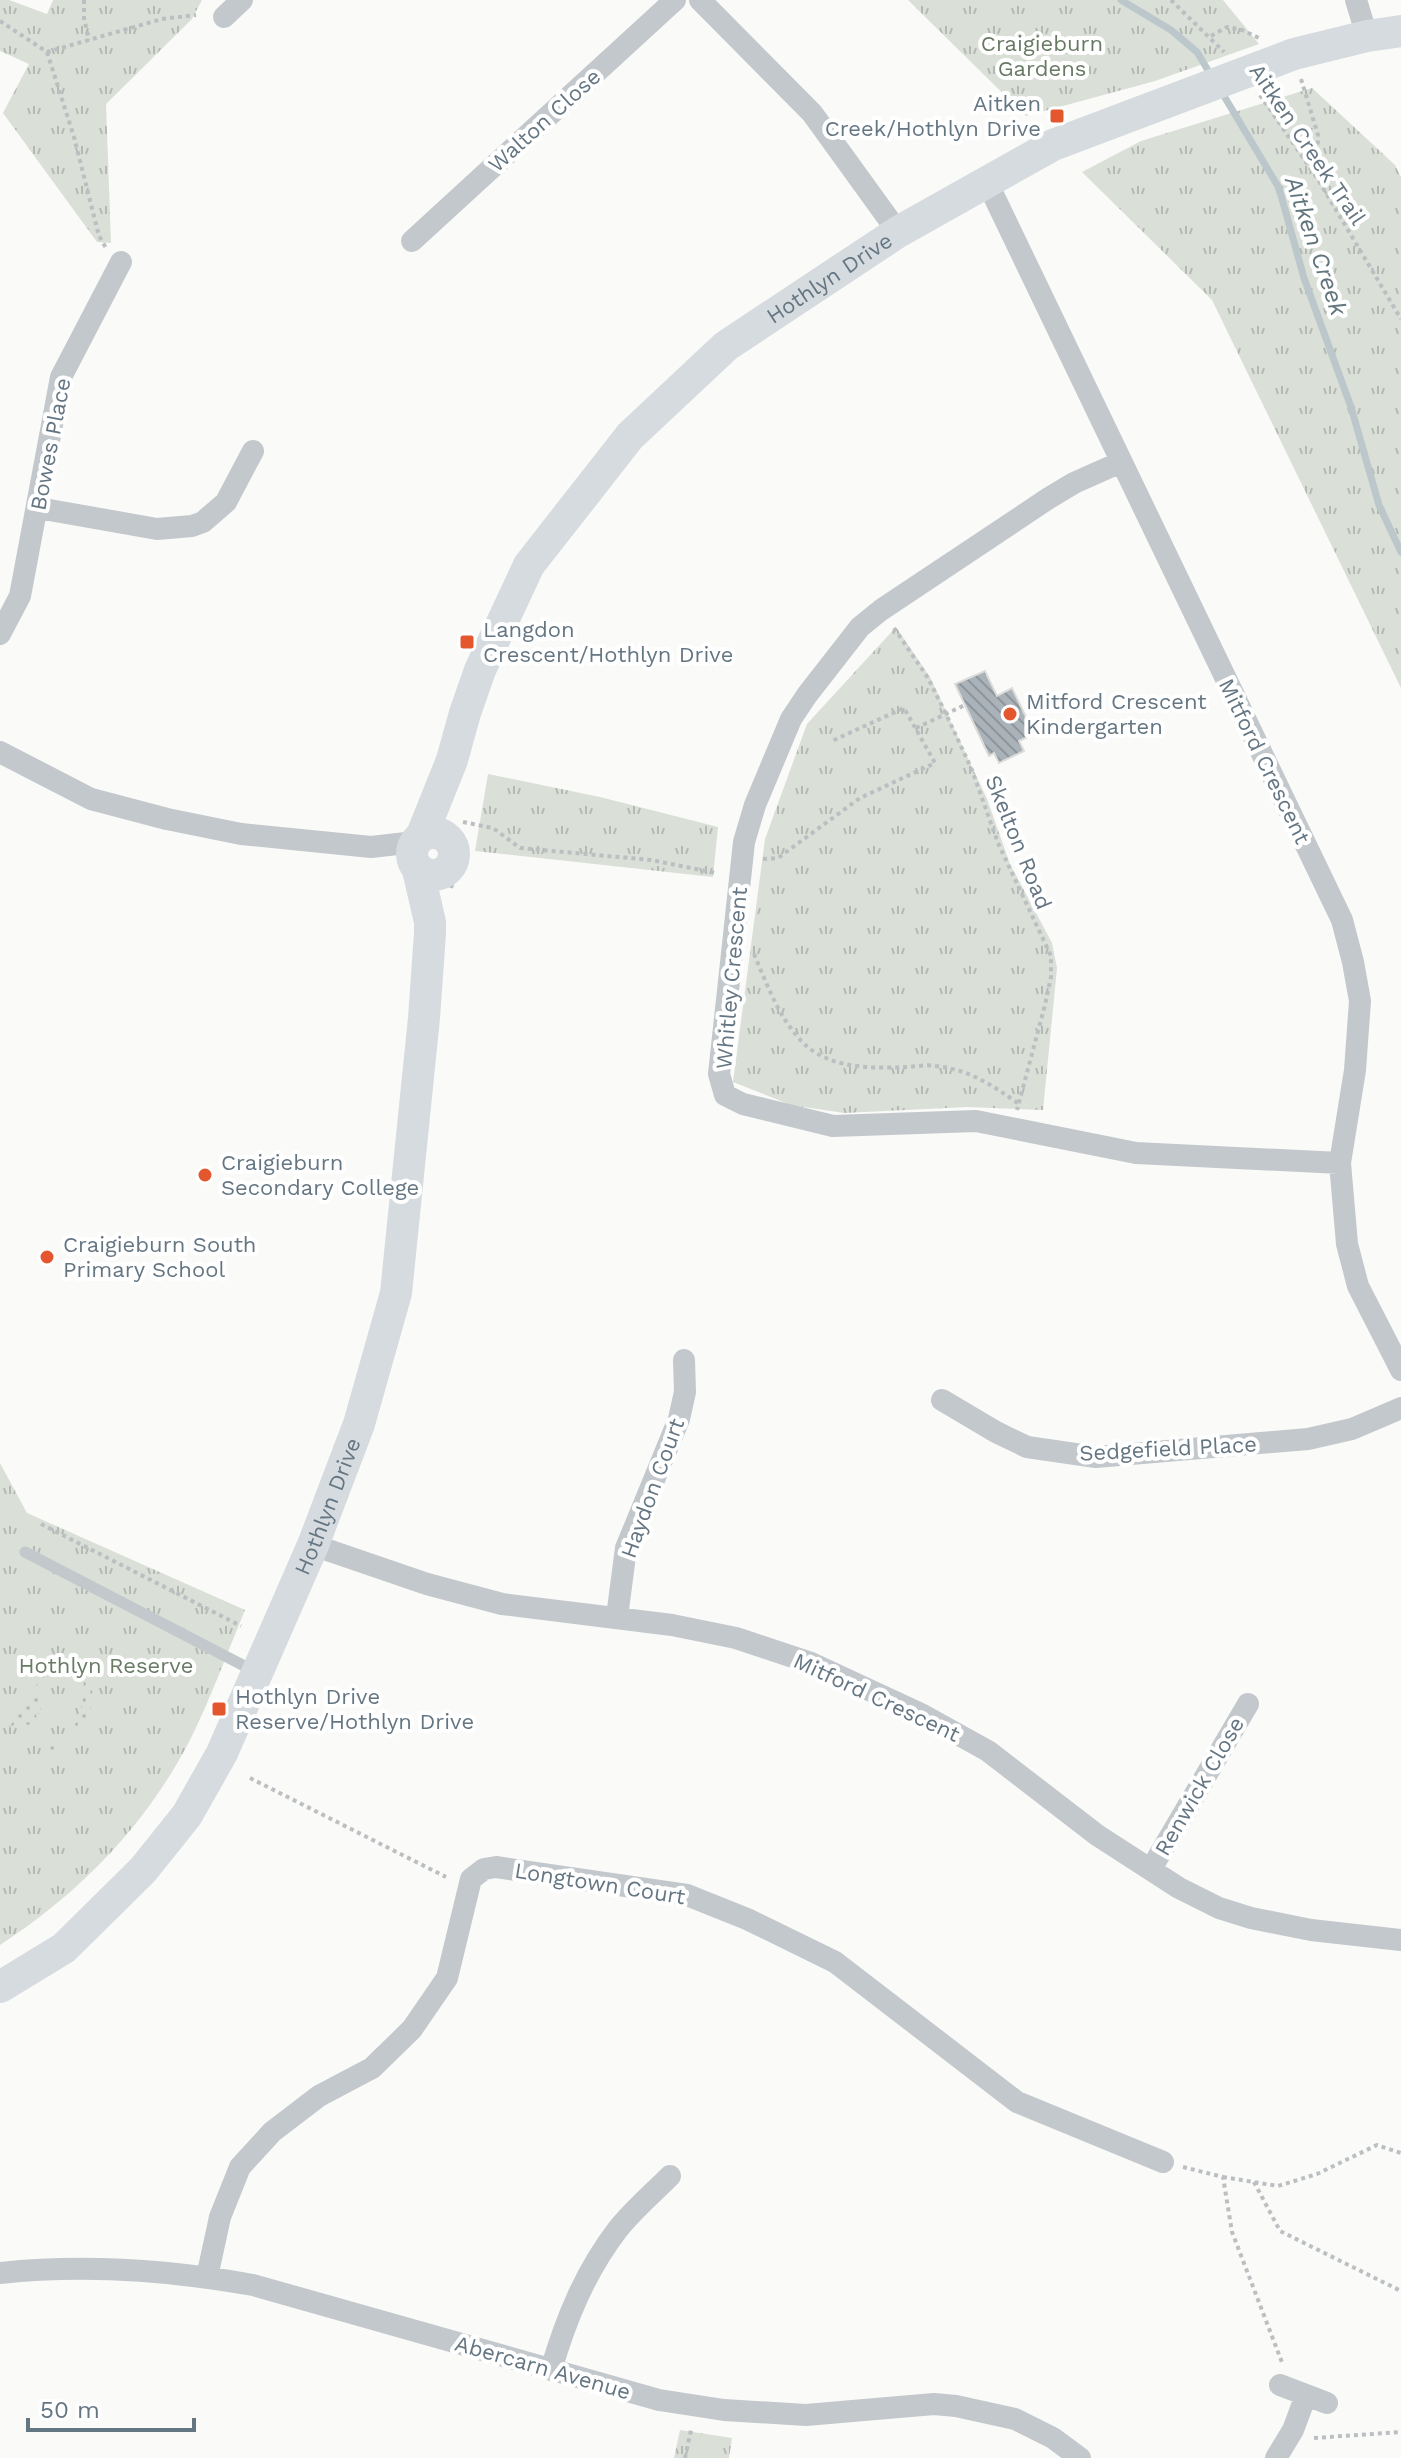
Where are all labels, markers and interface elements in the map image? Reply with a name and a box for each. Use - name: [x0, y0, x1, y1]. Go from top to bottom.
- park label: Craigieburn Gardens: [981, 31, 1103, 81]
- street label: Aitken Creek Trail: [1244, 59, 1371, 230]
- street label: Walton Close: [483, 64, 605, 177]
- place label: Aitken Creek/Hothlyn Drive: [825, 91, 1041, 141]
- marker: Aitken Creek/Hothlyn Drive: [1048, 107, 1066, 125]
- water label: Aitken Creek: [1279, 172, 1353, 320]
- street label: Hothlyn Drive: [762, 228, 897, 329]
- street label: Bowes Place: [25, 376, 76, 513]
- place label: Langdon Crescent/Hothlyn Drive: [483, 617, 734, 667]
- marker: Langdon Crescent/Hothlyn Drive: [458, 633, 476, 651]
- street label: Mitford Crescent: [1214, 675, 1315, 848]
- place label: Mitford Crescent Kindergarten: [1026, 689, 1207, 739]
- marker: Mitford Crescent Kindergarten: [1001, 705, 1019, 723]
- street label: Skelton Road: [980, 771, 1057, 913]
- street label: Whitley Crescent: [711, 886, 752, 1070]
- place label: Craigieburn Secondary College: [221, 1150, 419, 1200]
- marker: Craigieburn Secondary College: [196, 1166, 214, 1184]
- place label: Craigieburn South Primary School: [63, 1232, 257, 1282]
- marker: Craigieburn South Primary School: [38, 1248, 56, 1266]
- street label: Haydon Court: [616, 1415, 689, 1561]
- street label: Sedgefield Place: [1079, 1431, 1257, 1466]
- street label: Hothlyn Drive: [289, 1434, 366, 1579]
- street label: Mitford Crescent: [790, 1648, 964, 1747]
- park label: Hothlyn Reserve: [19, 1653, 193, 1678]
- place label: Hothlyn Drive Reserve/Hothlyn Drive: [235, 1684, 474, 1734]
- marker: Hothlyn Drive Reserve/Hothlyn Drive: [210, 1700, 228, 1718]
- street label: Renwick Close: [1150, 1713, 1249, 1860]
- street label: Longtown Court: [513, 1858, 687, 1909]
- street label: Abercarn Avenue: [452, 2330, 634, 2405]
- scale bar: [28, 2382, 194, 2432]
- text: 50 m: [40, 2396, 100, 2424]

